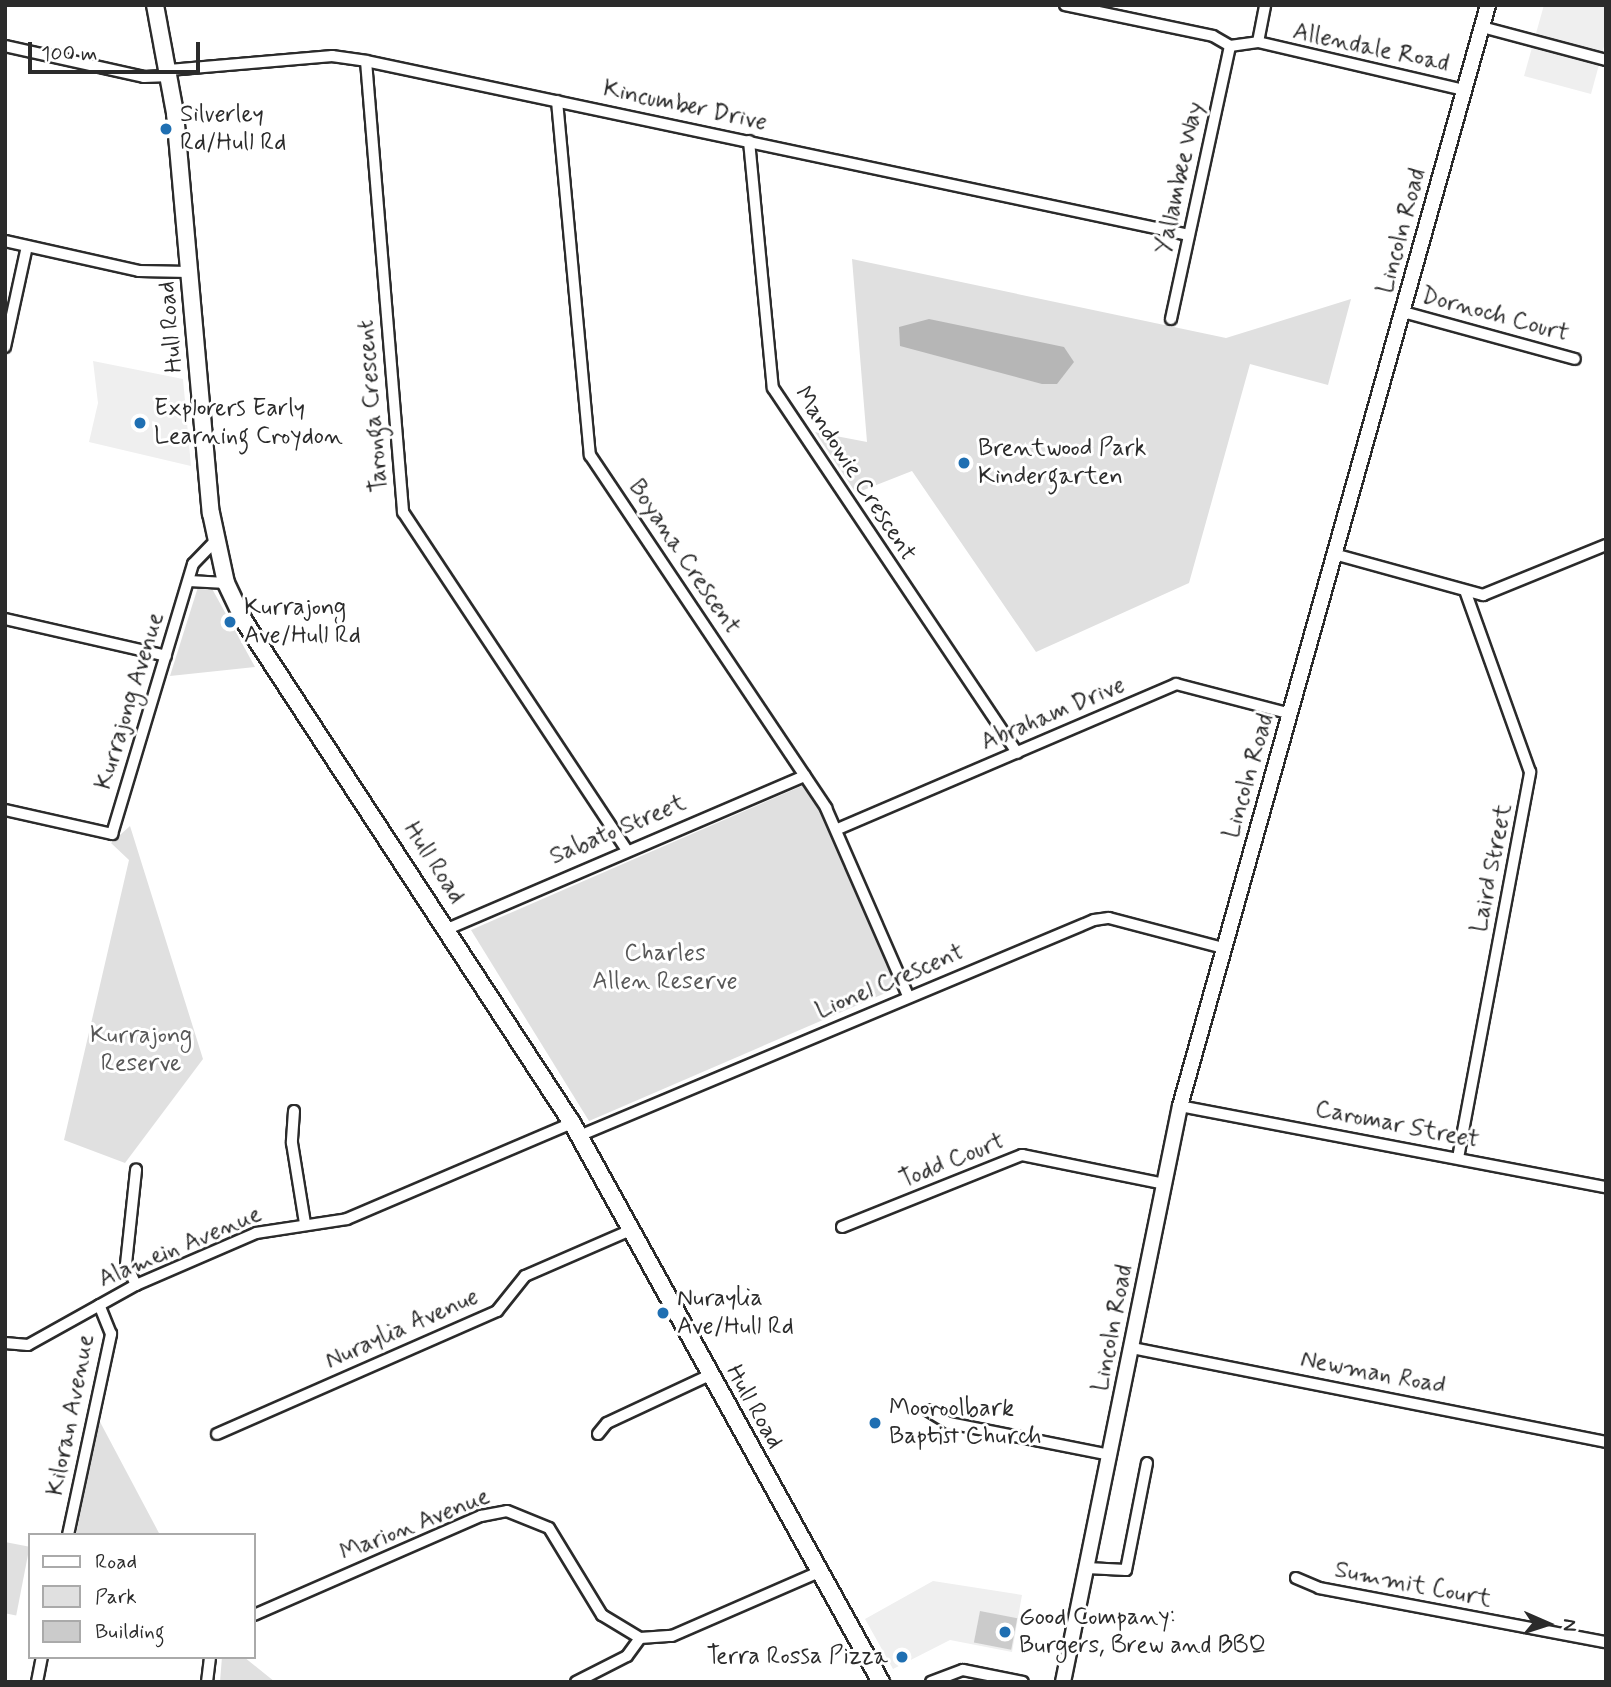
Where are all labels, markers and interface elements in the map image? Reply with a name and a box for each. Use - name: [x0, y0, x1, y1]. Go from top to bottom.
- street label: Allendale Road: [1292, 18, 1450, 78]
- scale bar: [32, 28, 203, 72]
- text: 100 m: [41, 40, 97, 68]
- street label: Kincumber Drive: [601, 75, 769, 137]
- street label: Yallambee Way: [1150, 98, 1210, 258]
- place label: Silverley Rd/Hull Rd: [180, 101, 286, 157]
- marker: Silverley Rd/Hull Rd: [158, 121, 174, 137]
- street label: Lincoln Road: [1372, 166, 1432, 296]
- street label: Hull Road: [153, 280, 189, 374]
- street label: Dornoch Court: [1418, 281, 1572, 349]
- street label: Taronga Crescent: [351, 317, 395, 495]
- street label: Mandowie Crescent: [788, 382, 922, 566]
- place label: Explorers Early Learning Croydon: [154, 395, 344, 451]
- marker: Explorers Early Learning Croydon: [132, 415, 148, 431]
- place label: Brentwood Park Kindergarten: [978, 435, 1146, 491]
- marker: Brentwood Park Kindergarten: [956, 455, 972, 471]
- street label: Boyana Crescent: [622, 474, 746, 640]
- place label: Kurrajong Ave/Hull Rd: [244, 594, 361, 650]
- street label: Kurrajong Avenue: [89, 609, 171, 793]
- marker: Kurrajong Ave/Hull Rd: [222, 614, 238, 630]
- street label: Abraham Drive: [977, 671, 1129, 757]
- street label: Lincoln Road: [1218, 711, 1280, 841]
- street label: Sabato Street: [546, 788, 690, 872]
- street label: Laird Street: [1465, 801, 1519, 935]
- street label: Hull Road: [397, 817, 471, 909]
- street label: Lionel Crescent: [812, 938, 968, 1026]
- park label: Charles Allen Reserve: [593, 940, 737, 996]
- park label: Kurrajong Reserve: [90, 1022, 192, 1078]
- street label: Caromar Street: [1313, 1095, 1481, 1155]
- street label: Todd Court: [895, 1127, 1009, 1195]
- street label: Alamein Avenue: [98, 1201, 262, 1293]
- street label: Lincoln Road: [1087, 1263, 1139, 1393]
- street label: Nuraylia Avenue: [320, 1282, 484, 1376]
- place label: Nuraylia Ave/Hull Rd: [677, 1285, 794, 1341]
- marker: Nuraylia Ave/Hull Rd: [655, 1305, 671, 1321]
- street label: Kiloran Avenue: [42, 1335, 100, 1495]
- street label: Newman Road: [1298, 1345, 1448, 1401]
- street label: Hull Road: [719, 1360, 789, 1454]
- place label: Mooroolbark Baptist Church: [889, 1395, 1041, 1451]
- marker: Mooroolbark Baptist Church: [867, 1415, 883, 1431]
- street label: Marion Avenue: [336, 1482, 494, 1568]
- legend: [28, 1533, 256, 1659]
- text: Road: [95, 1548, 137, 1576]
- street label: Summit Court: [1333, 1556, 1493, 1614]
- text: Park: [95, 1583, 137, 1611]
- north arrow: [1513, 1589, 1583, 1659]
- place label: Good Company: Burgers, Brew and BBQ: [1019, 1604, 1264, 1660]
- text: Building: [95, 1618, 165, 1646]
- text: N: [1557, 1618, 1582, 1632]
- marker: Good Company: Burgers, Brew and BBQ: [997, 1624, 1013, 1640]
- place label: Terra Rossa Pizza: [710, 1643, 888, 1671]
- marker: Terra Rossa Pizza: [894, 1649, 910, 1665]

